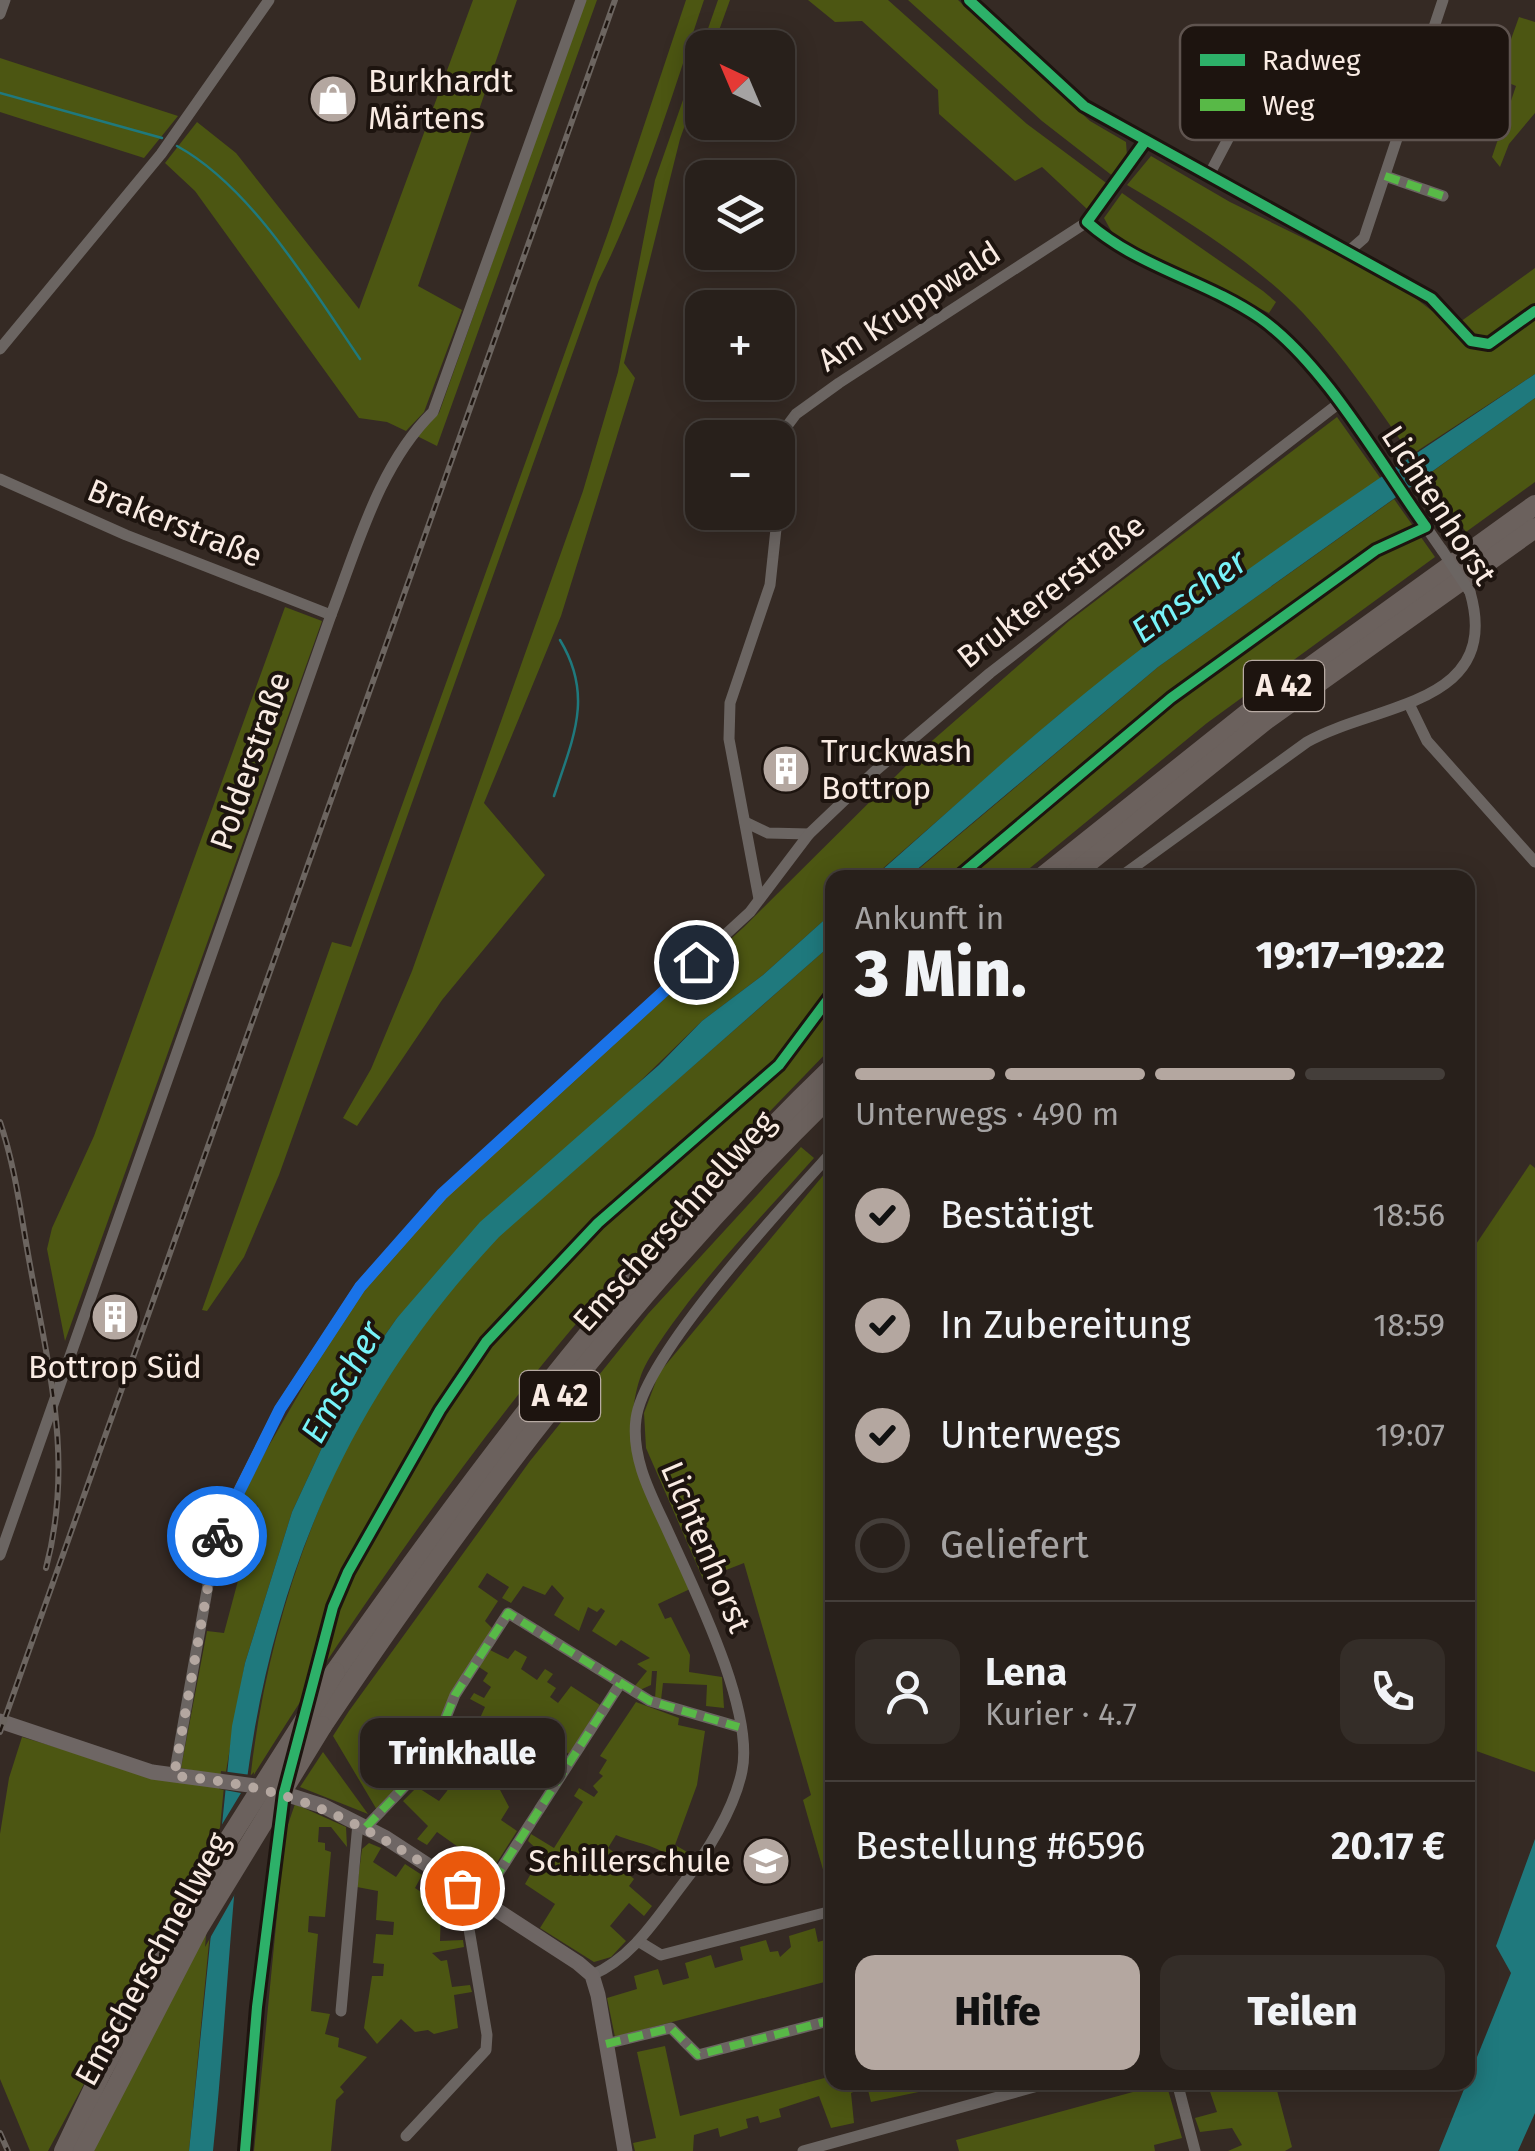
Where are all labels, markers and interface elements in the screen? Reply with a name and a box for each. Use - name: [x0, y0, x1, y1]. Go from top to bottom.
- legend: [1180, 25, 1510, 140]
- north arrow: [685, 30, 795, 140]
- map controls: [685, 30, 795, 530]
- text: Radweg: [1262, 44, 1361, 77]
- place label: Burkhardt Märtens: [368, 62, 514, 137]
- shop icon: Burkhardt Märtens: [307, 73, 359, 125]
- text: Weg: [1262, 89, 1315, 122]
- button: layers: [685, 160, 795, 270]
- street label: Am Kruppwald: [811, 233, 1007, 379]
- button: +: [685, 290, 795, 400]
- street label: Lichtenhorst: [1373, 418, 1505, 592]
- button: −: [685, 420, 795, 530]
- street label: Brakerstraße: [82, 471, 268, 575]
- street label: Bruktererstraße: [950, 506, 1152, 676]
- water label: Emscher: [1123, 539, 1256, 652]
- road number: A 42: [1244, 661, 1324, 711]
- street label: Polderstraße: [202, 667, 298, 855]
- place label: Truckwash Bottrop: [821, 732, 973, 807]
- building icon: Truckwash Bottrop: [760, 743, 812, 795]
- text: Ankunft in: [855, 899, 1004, 937]
- pin: [654, 920, 739, 1005]
- text: 19:17–19:22: [1256, 932, 1445, 978]
- icon: home: [669, 935, 724, 990]
- text: 3 Min.: [855, 935, 1027, 1013]
- text: Unterwegs · 490 m: [855, 1095, 1119, 1133]
- street label: Emscherschnellweg: [565, 1103, 783, 1339]
- icon: check: [855, 1188, 910, 1243]
- text: Bestätigt: [940, 1192, 1094, 1238]
- text: 18:56: [1373, 1196, 1445, 1234]
- building icon: Bottrop Süd: [89, 1291, 141, 1343]
- icon: check: [855, 1298, 910, 1353]
- text: In Zubereitung: [940, 1302, 1191, 1348]
- text: 18:59: [1373, 1306, 1445, 1344]
- water label: Emscher: [292, 1313, 393, 1450]
- place label: Bottrop Süd: [28, 1348, 202, 1386]
- road number: A 42: [520, 1371, 600, 1421]
- icon: check: [855, 1408, 910, 1463]
- text: Unterwegs: [940, 1412, 1121, 1458]
- text: 19:07: [1375, 1416, 1445, 1454]
- street label: Lichtenhorst: [653, 1456, 759, 1639]
- courier: [167, 1486, 267, 1586]
- icon: bike: [190, 1509, 245, 1564]
- text: Geliefert: [940, 1522, 1089, 1568]
- button: person: [855, 1639, 960, 1744]
- button: phone: [1340, 1639, 1445, 1744]
- text: Lena: [985, 1649, 1067, 1695]
- text: Kurier · 4.7: [985, 1695, 1137, 1733]
- callout: Trinkhalle: [360, 1718, 564, 1788]
- text: Trinkhalle: [389, 1734, 536, 1772]
- text: Bestellung #6596: [855, 1823, 1145, 1869]
- text: 20.17 €: [1331, 1823, 1445, 1869]
- street label: Emscherschnellweg: [67, 1826, 238, 2092]
- school or university icon: Schillerschule: [740, 1835, 792, 1887]
- place label: Schillerschule: [528, 1842, 731, 1880]
- pin: [420, 1846, 505, 1931]
- icon: bag: [435, 1861, 490, 1916]
- button: Hilfe: [855, 1955, 1140, 2070]
- button: Teilen: [1160, 1955, 1445, 2070]

